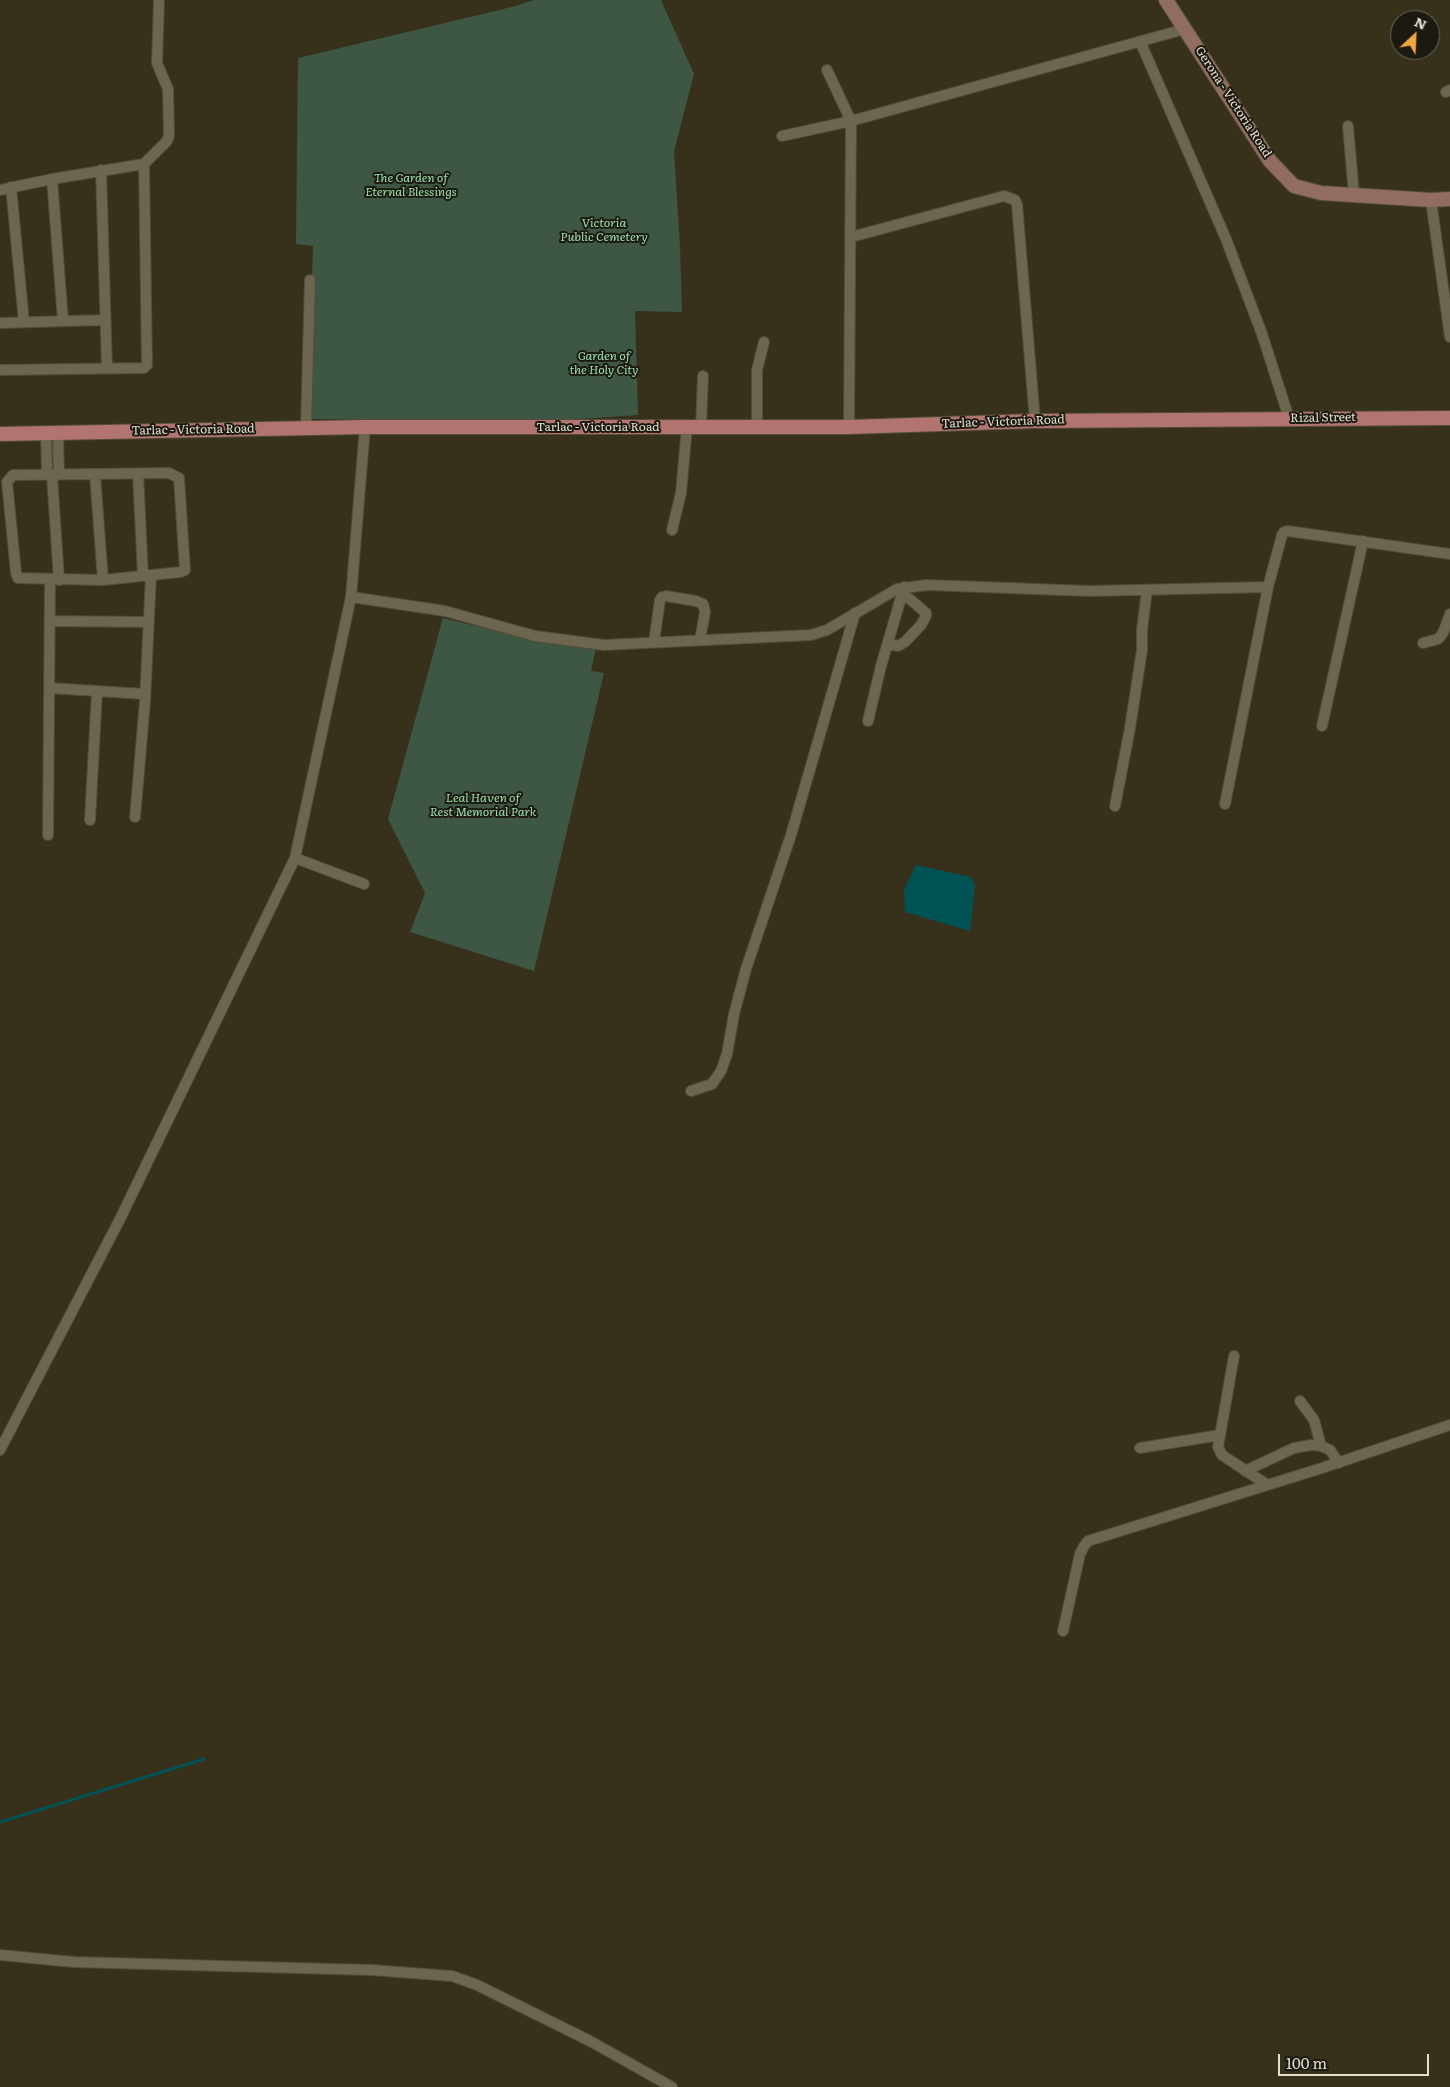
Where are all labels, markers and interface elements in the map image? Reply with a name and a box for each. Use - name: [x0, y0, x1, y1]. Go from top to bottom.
- north arrow: [1390, 10, 1440, 60]
- text: N: [1411, 11, 1430, 34]
- street label: Gerona - Victoria Road: [1192, 44, 1274, 160]
- park label: The Garden of Eternal Blessings: [365, 171, 457, 199]
- park label: Victoria Public Cemetery: [560, 216, 648, 244]
- park label: Garden of the Holy City: [569, 349, 639, 377]
- street label: Rizal Street: [1290, 410, 1356, 426]
- street label: Tarlac - Victoria Road: [941, 413, 1065, 431]
- street label: Tarlac - Victoria Road: [536, 420, 660, 434]
- street label: Tarlac - Victoria Road: [131, 422, 255, 438]
- park label: Leal Haven of Rest Memorial Park: [430, 791, 536, 819]
- scale bar: [1280, 2044, 1431, 2076]
- text: 100 m: [1286, 2051, 1327, 2074]

